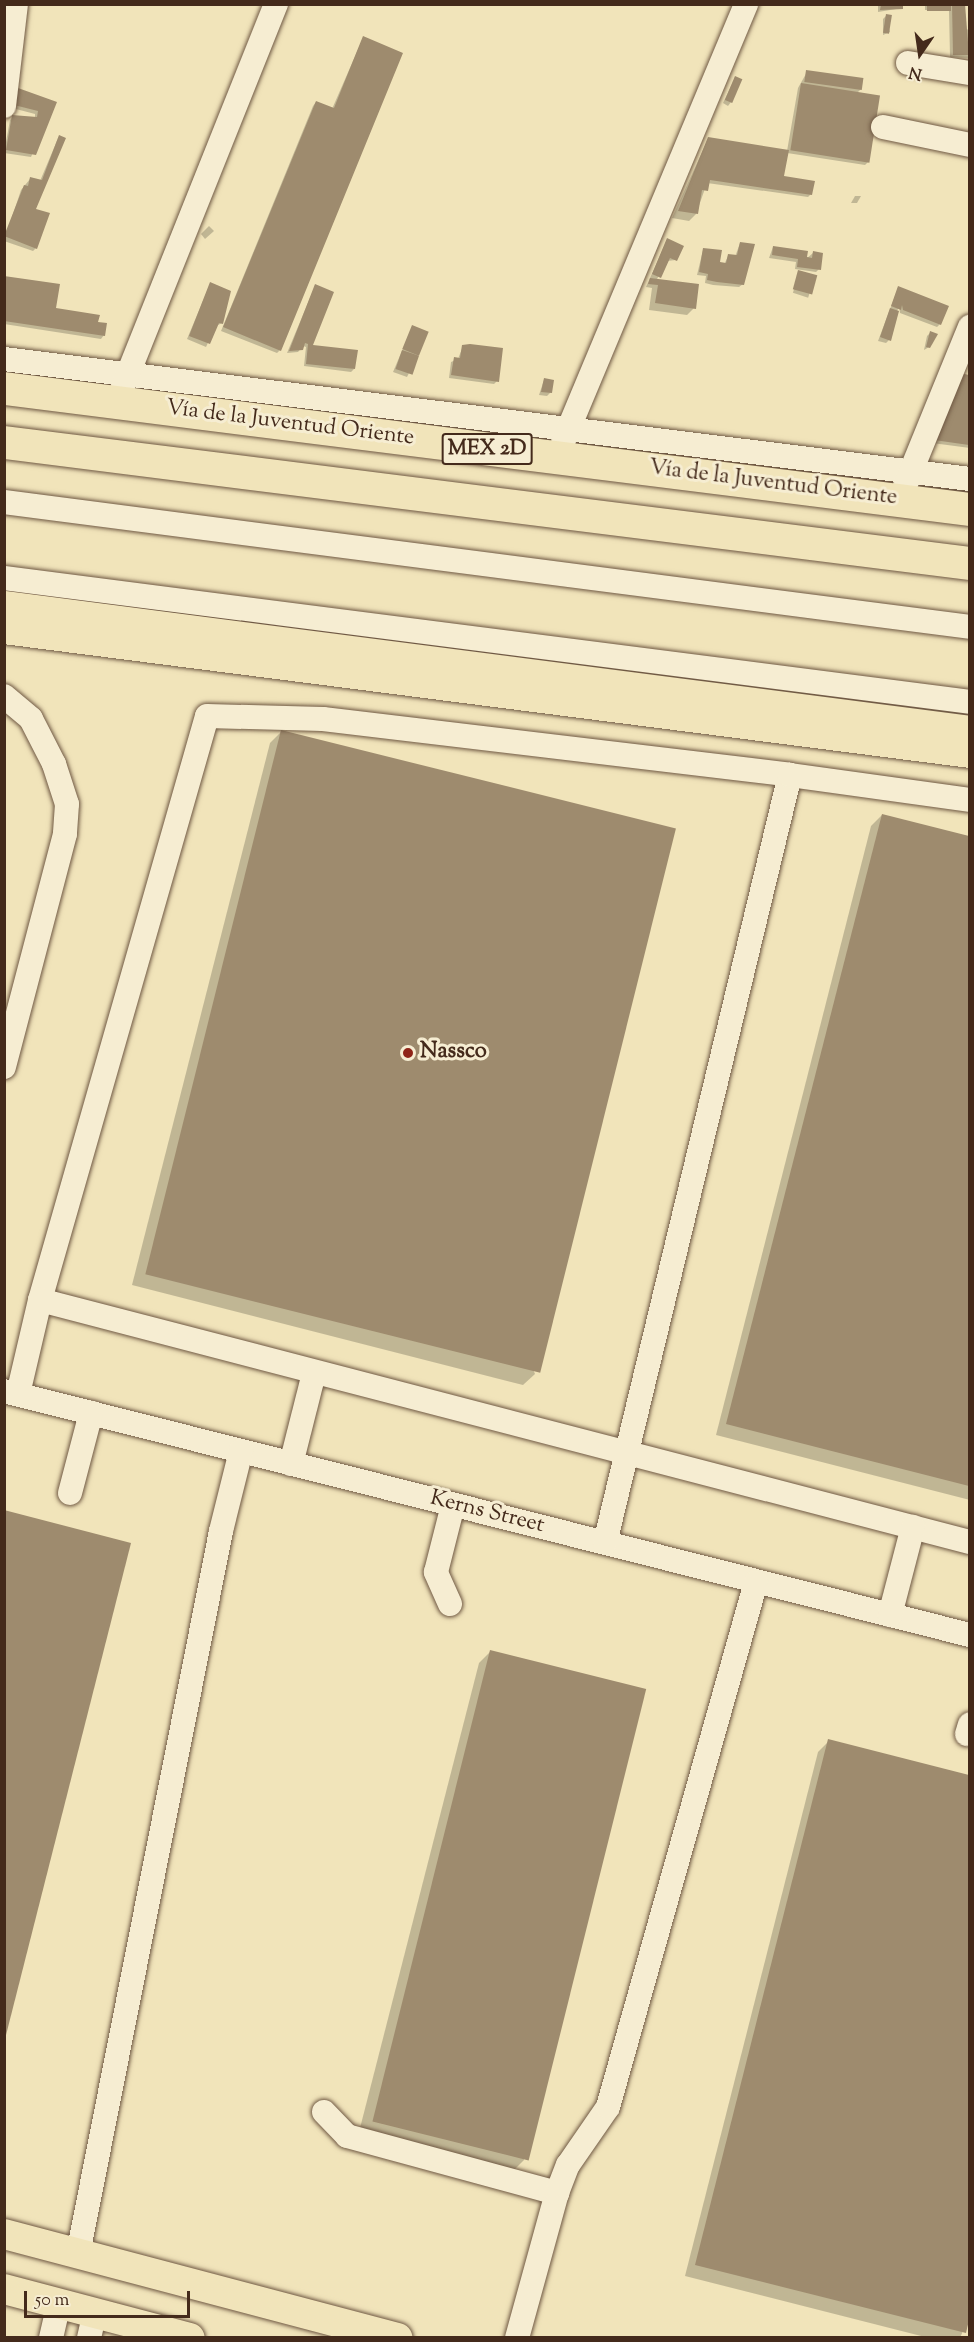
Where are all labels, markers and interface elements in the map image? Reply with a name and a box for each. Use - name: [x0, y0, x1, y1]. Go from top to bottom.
- north arrow: [890, 24, 950, 84]
- text: N: [907, 59, 925, 85]
- street label: Vía de la Juventud Oriente: [164, 396, 416, 452]
- road number: MEX 2D: [440, 431, 534, 467]
- street label: Vía de la Juventud Oriente: [647, 456, 899, 512]
- place label: Nassco: [420, 1040, 487, 1066]
- marker: Nassco: [401, 1046, 415, 1060]
- street label: Kerns Street: [427, 1486, 547, 1540]
- scale bar: [27, 2279, 194, 2317]
- text: 50 m: [35, 2288, 69, 2314]

